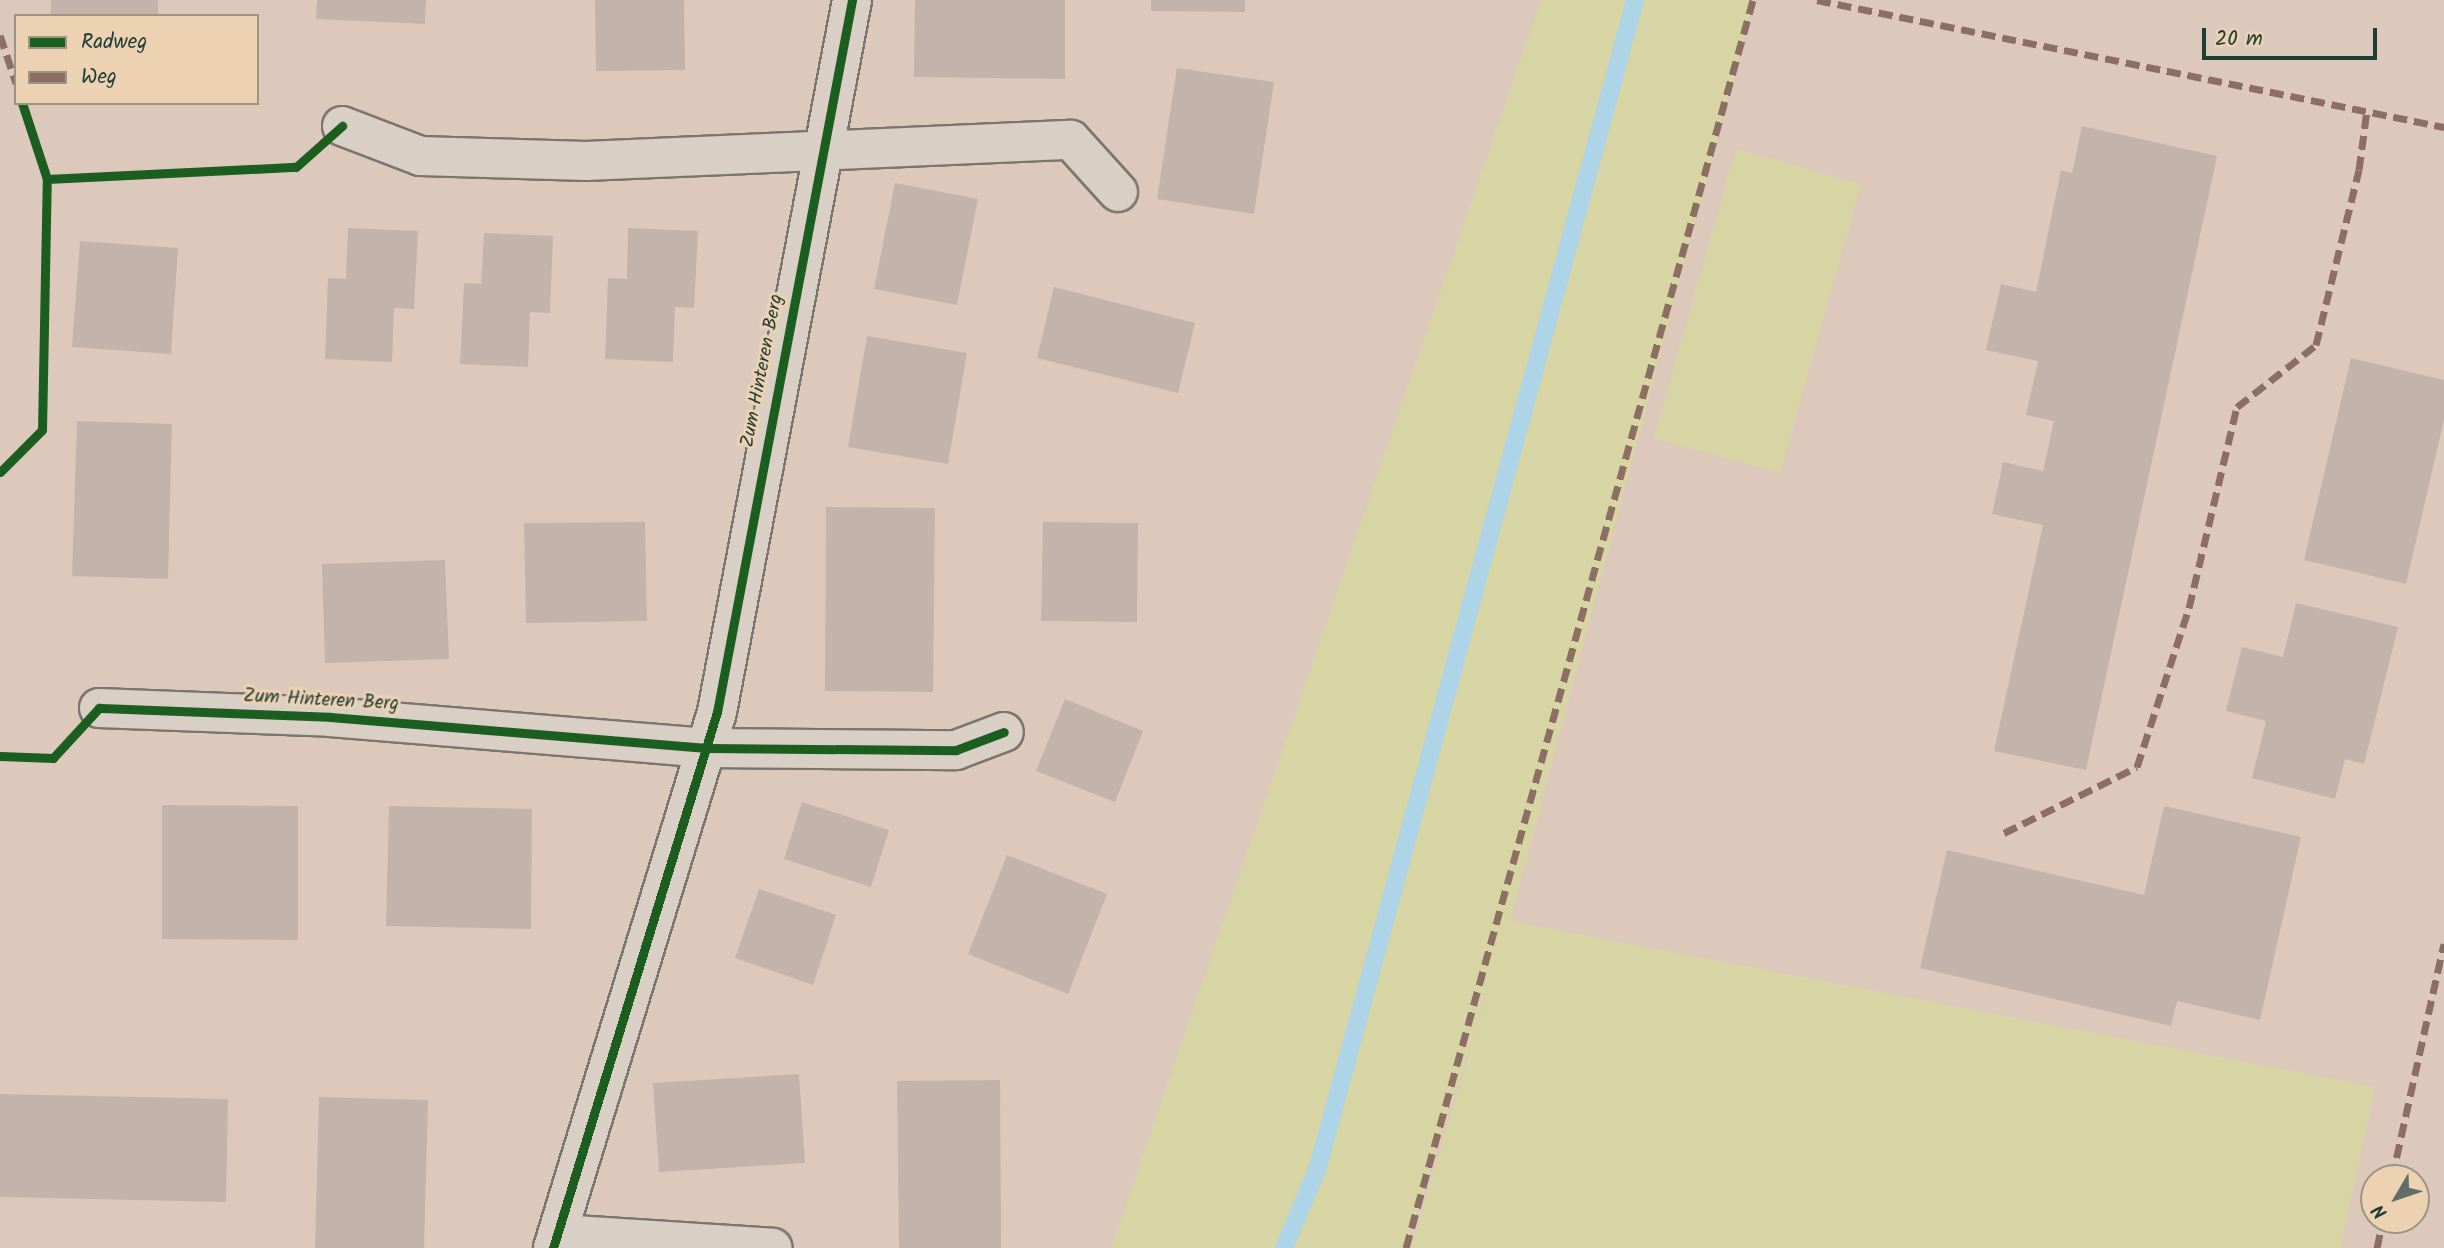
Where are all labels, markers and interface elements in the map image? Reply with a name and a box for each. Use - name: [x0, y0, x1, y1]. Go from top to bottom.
- legend: [14, 14, 259, 105]
- scale bar: [2206, 14, 2381, 58]
- text: 20 m: [2215, 23, 2263, 56]
- text: Radweg: [81, 26, 147, 59]
- text: Weg: [81, 61, 117, 94]
- street label: Zum Hinteren Berg: [737, 293, 789, 449]
- street label: Zum Hinteren Berg: [243, 686, 399, 716]
- north arrow: [2360, 1164, 2430, 1234]
- text: N: [2365, 1197, 2396, 1225]

